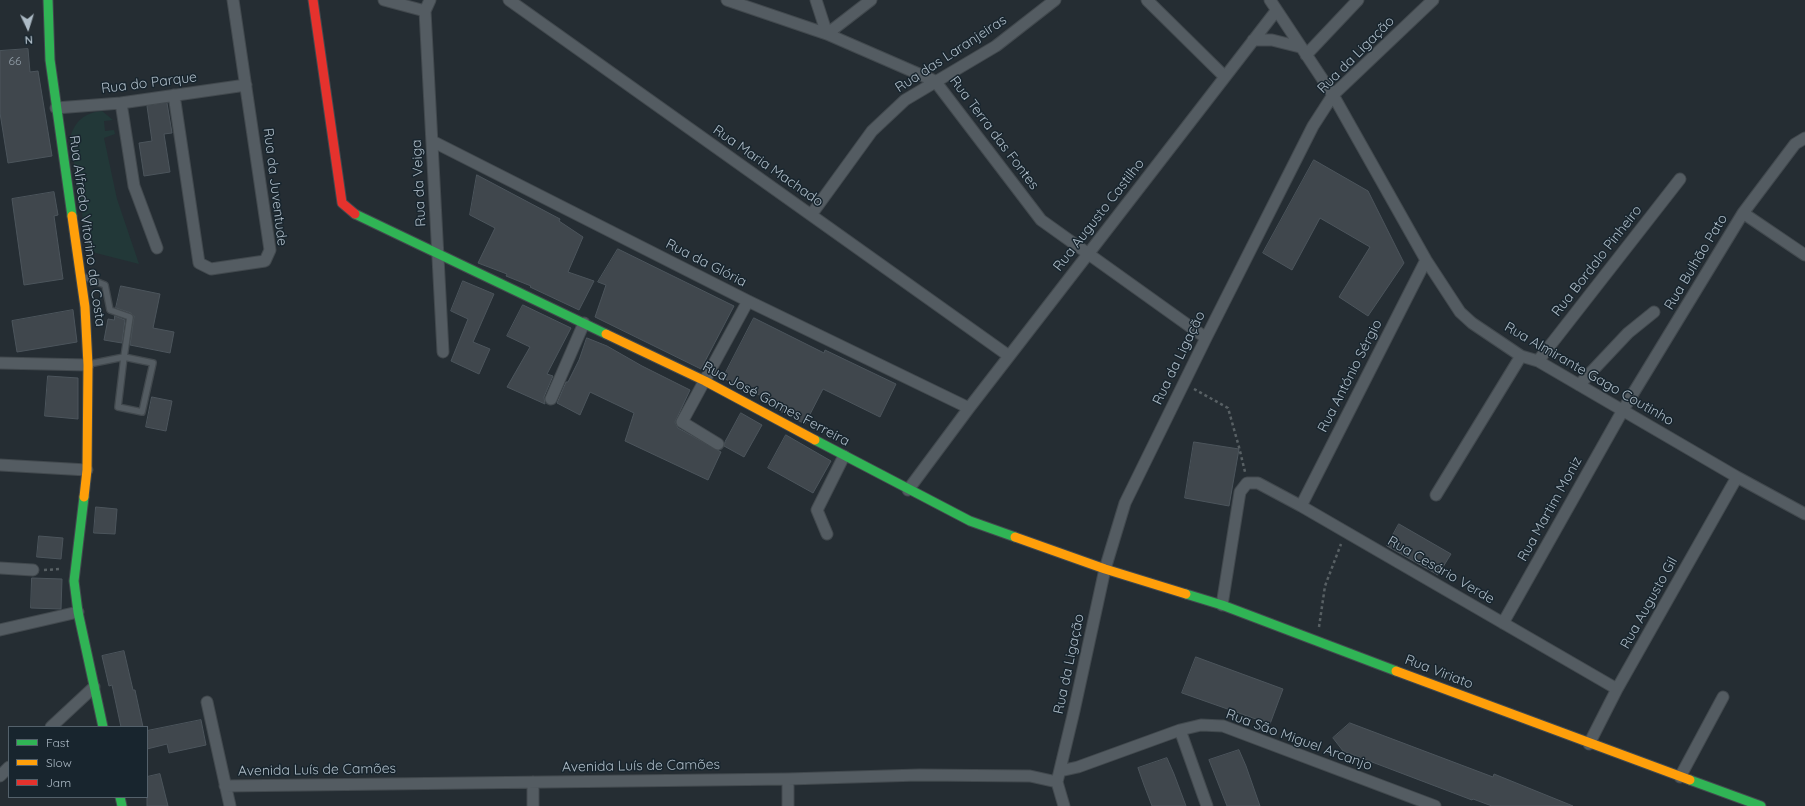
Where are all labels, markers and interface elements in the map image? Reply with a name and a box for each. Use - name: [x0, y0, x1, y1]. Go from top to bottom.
- north arrow: [8, 8, 48, 48]
- street label: Rua das Laranjeiras: [892, 12, 1010, 96]
- street label: Rua da Ligação: [1314, 13, 1398, 97]
- text: N: [24, 33, 33, 47]
- house number: 66: [9, 54, 21, 68]
- street label: Rua do Parque: [100, 69, 198, 97]
- street label: Rua Terra das Fontes: [946, 73, 1042, 193]
- street label: Rua Maria Machado: [710, 122, 826, 210]
- street label: Rua da Juventude: [259, 127, 291, 247]
- street label: Rua Alfredo Vitorino da Costa: [65, 134, 109, 328]
- street label: Rua da Veiga: [408, 139, 430, 227]
- street label: Rua Augusto Castilho: [1050, 155, 1148, 275]
- street label: Rua Bordalo Pinheiro: [1548, 202, 1646, 320]
- street label: Rua Bulhão Pato: [1661, 211, 1731, 313]
- street label: Rua da Glória: [663, 235, 749, 291]
- street label: Rua da Ligação: [1149, 308, 1209, 408]
- street label: Rua António Sérgio: [1314, 317, 1386, 435]
- street label: Rua Almirante Gago Coutinho: [1501, 319, 1677, 429]
- street label: Rua José Gomes Ferreira: [700, 358, 852, 450]
- street label: Rua Martim Moniz: [1514, 454, 1586, 564]
- street label: Rua Cesário Verde: [1385, 533, 1497, 607]
- street label: Rua Augusto Gil: [1617, 554, 1681, 652]
- street label: Rua da Ligação: [1050, 612, 1088, 716]
- street label: Rua Viriato: [1402, 651, 1476, 693]
- street label: Rua São Miguel Arcanjo: [1224, 706, 1374, 774]
- legend: [8, 726, 148, 798]
- text: Fast: [46, 735, 70, 750]
- text: Slow: [46, 755, 72, 770]
- street label: Avenida Luís de Camões: [562, 756, 720, 776]
- street label: Avenida Luís de Camões: [238, 760, 396, 780]
- text: Jam: [46, 775, 71, 790]

